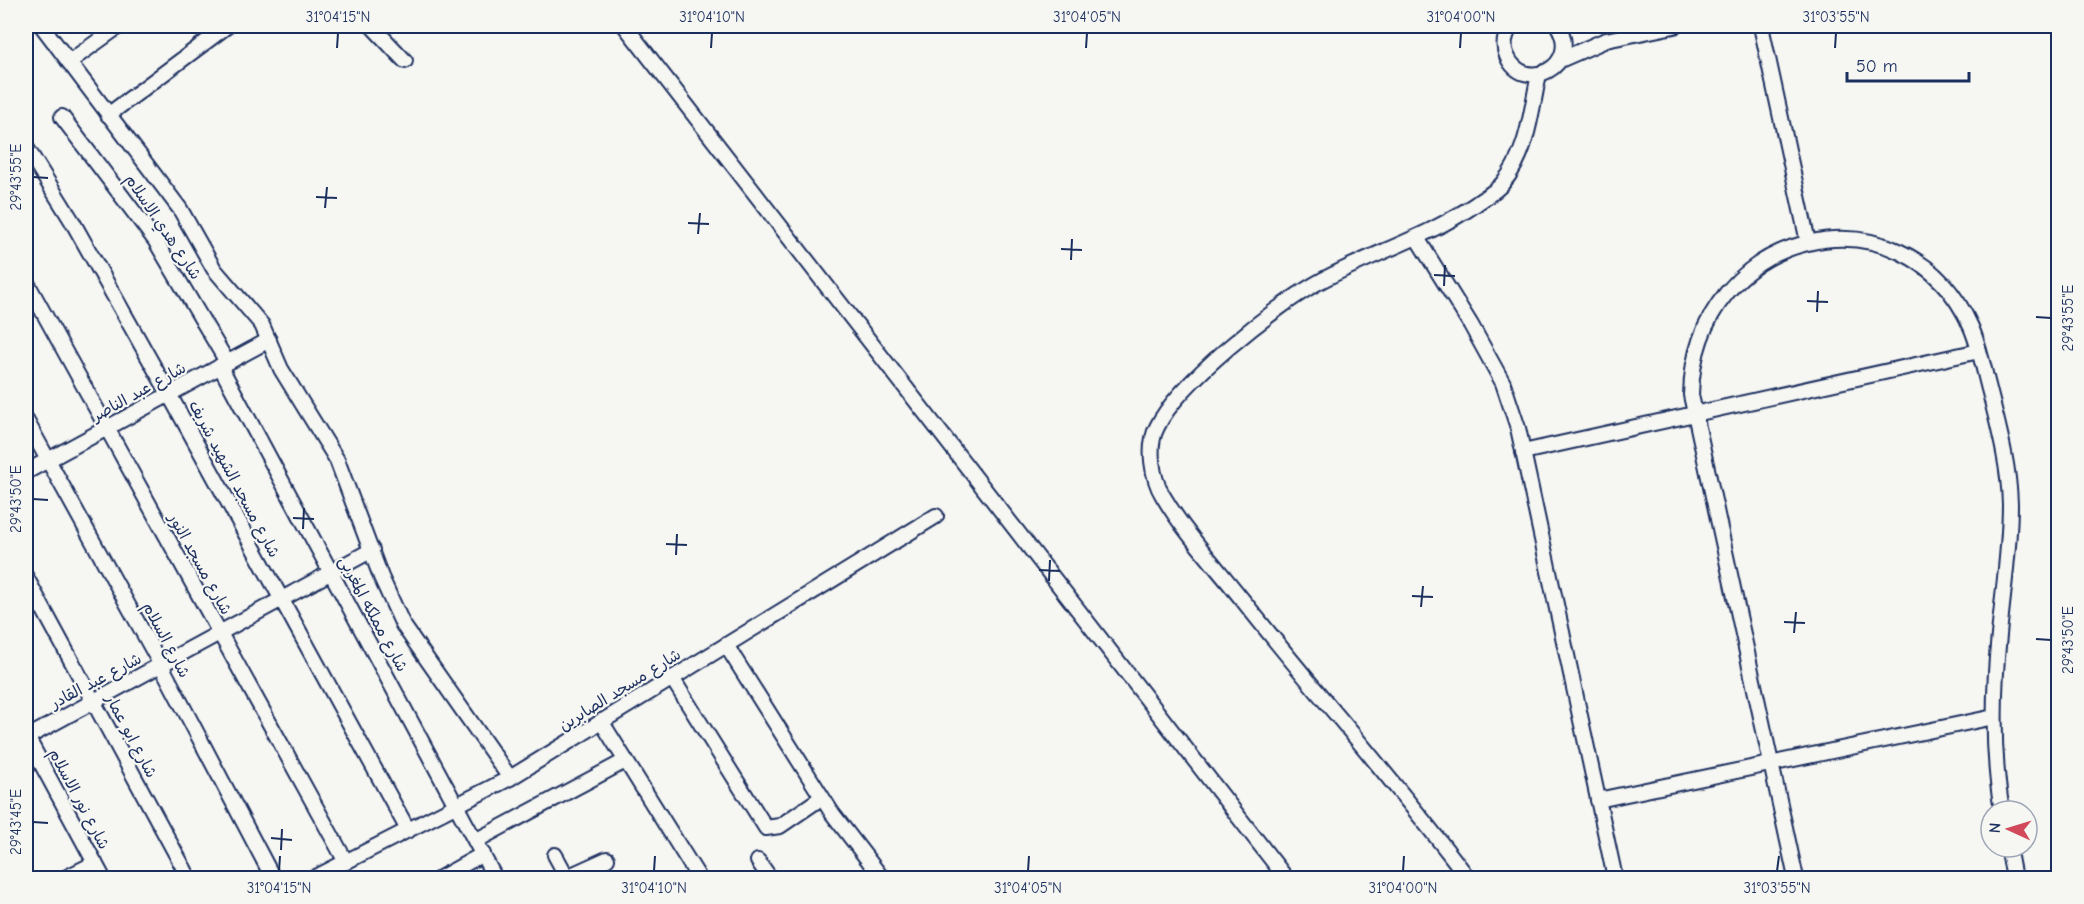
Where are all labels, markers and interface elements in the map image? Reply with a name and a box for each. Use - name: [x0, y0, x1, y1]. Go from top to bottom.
- text: 31°04'15"N: [306, 8, 370, 26]
- text: 31°04'10"N: [679, 8, 745, 26]
- text: 31°04'05"N: [1053, 8, 1121, 26]
- text: 31°04'00"N: [1427, 8, 1495, 26]
- text: 31°03'55"N: [1802, 8, 1870, 26]
- scale bar: [1847, 45, 1968, 83]
- text: 50 m: [1856, 56, 1898, 77]
- text: 29°43'55"E: [7, 144, 25, 210]
- street label: شارع هدي الاسلام: [119, 171, 205, 285]
- text: 29°43'55"E: [2059, 285, 2077, 351]
- street label: شارع عبد الناصر: [87, 359, 190, 428]
- street label: شارع مسجد الشهيد شريف: [183, 397, 283, 562]
- text: 29°43'50"E: [7, 465, 25, 533]
- street label: شارع مسجد النور: [162, 509, 235, 619]
- street label: شارع مملكه المغربى: [333, 553, 411, 676]
- street label: شارع السلام: [136, 599, 193, 682]
- text: 29°43'50"E: [2059, 606, 2077, 674]
- street label: شارع مسجد الصابرين: [556, 645, 685, 736]
- street label: شارع عبد القادر: [46, 649, 145, 715]
- street label: شارع ابو عمار: [99, 690, 160, 782]
- street label: شارع نور الاسلام: [42, 746, 113, 854]
- text: 29°43'45"E: [7, 789, 25, 855]
- north arrow: [1979, 799, 2039, 859]
- text: N: [1986, 822, 2004, 834]
- text: 31°04'15"N: [247, 879, 311, 897]
- text: 31°04'10"N: [621, 879, 687, 897]
- text: 31°04'05"N: [994, 879, 1062, 897]
- text: 31°04'00"N: [1369, 879, 1437, 897]
- text: 31°03'55"N: [1743, 879, 1811, 897]

